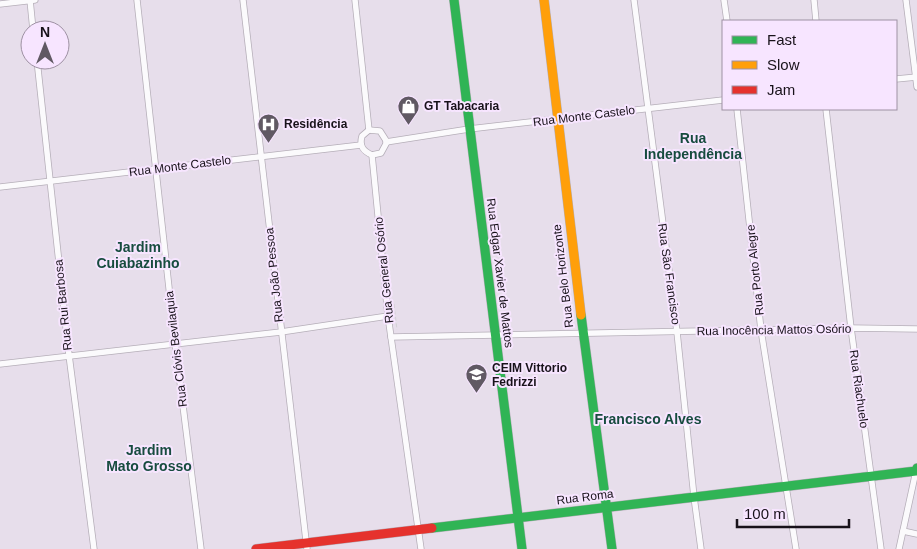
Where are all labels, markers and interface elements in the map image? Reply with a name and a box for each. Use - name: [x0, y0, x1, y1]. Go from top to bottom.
- north arrow: [20, 20, 70, 70]
- legend: [722, 20, 897, 110]
- text: N: [40, 24, 50, 40]
- text: Fast: [767, 31, 797, 48]
- text: Slow: [767, 56, 800, 73]
- text: Jam: [767, 81, 795, 98]
- shop icon: GT Tabacaria: [396, 94, 420, 125]
- place label: GT Tabacaria: [424, 99, 499, 113]
- street label: Rua Monte Castelo: [532, 103, 636, 129]
- hospital icon: Residência: [256, 112, 280, 143]
- place label: Residência: [284, 117, 348, 131]
- district label: Rua Independência: [644, 130, 742, 162]
- street label: Rua Monte Castelo: [128, 153, 232, 179]
- street label: Rua Edgar Xavier de Mattos: [484, 197, 516, 349]
- street label: Rua General Osório: [371, 216, 397, 324]
- street label: Rua São Francisco: [655, 222, 683, 326]
- street label: Rua Belo Horizonte: [550, 223, 576, 328]
- street label: Rua Porto Alegre: [743, 224, 767, 316]
- street label: Rua João Pessoa: [262, 227, 286, 323]
- district label: Jardim Cuiabazinho: [96, 239, 180, 271]
- street label: Rua Rui Barbosa: [51, 259, 75, 351]
- street label: Rua Clóvis Bevilaquia: [162, 290, 190, 408]
- street label: Rua Inocência Mattos Osório: [697, 322, 852, 338]
- street label: Rua Riachuelo: [847, 349, 871, 429]
- place label: CEIM Vittorio Fedrizzi: [492, 361, 567, 389]
- school or university icon: CEIM Vittorio Fedrizzi: [464, 363, 488, 394]
- district label: Francisco Alves: [595, 411, 702, 427]
- district label: Jardim Mato Grosso: [106, 442, 192, 474]
- street label: Rua Roma: [556, 487, 615, 507]
- scale bar: [737, 496, 850, 528]
- text: 100 m: [744, 505, 786, 522]

